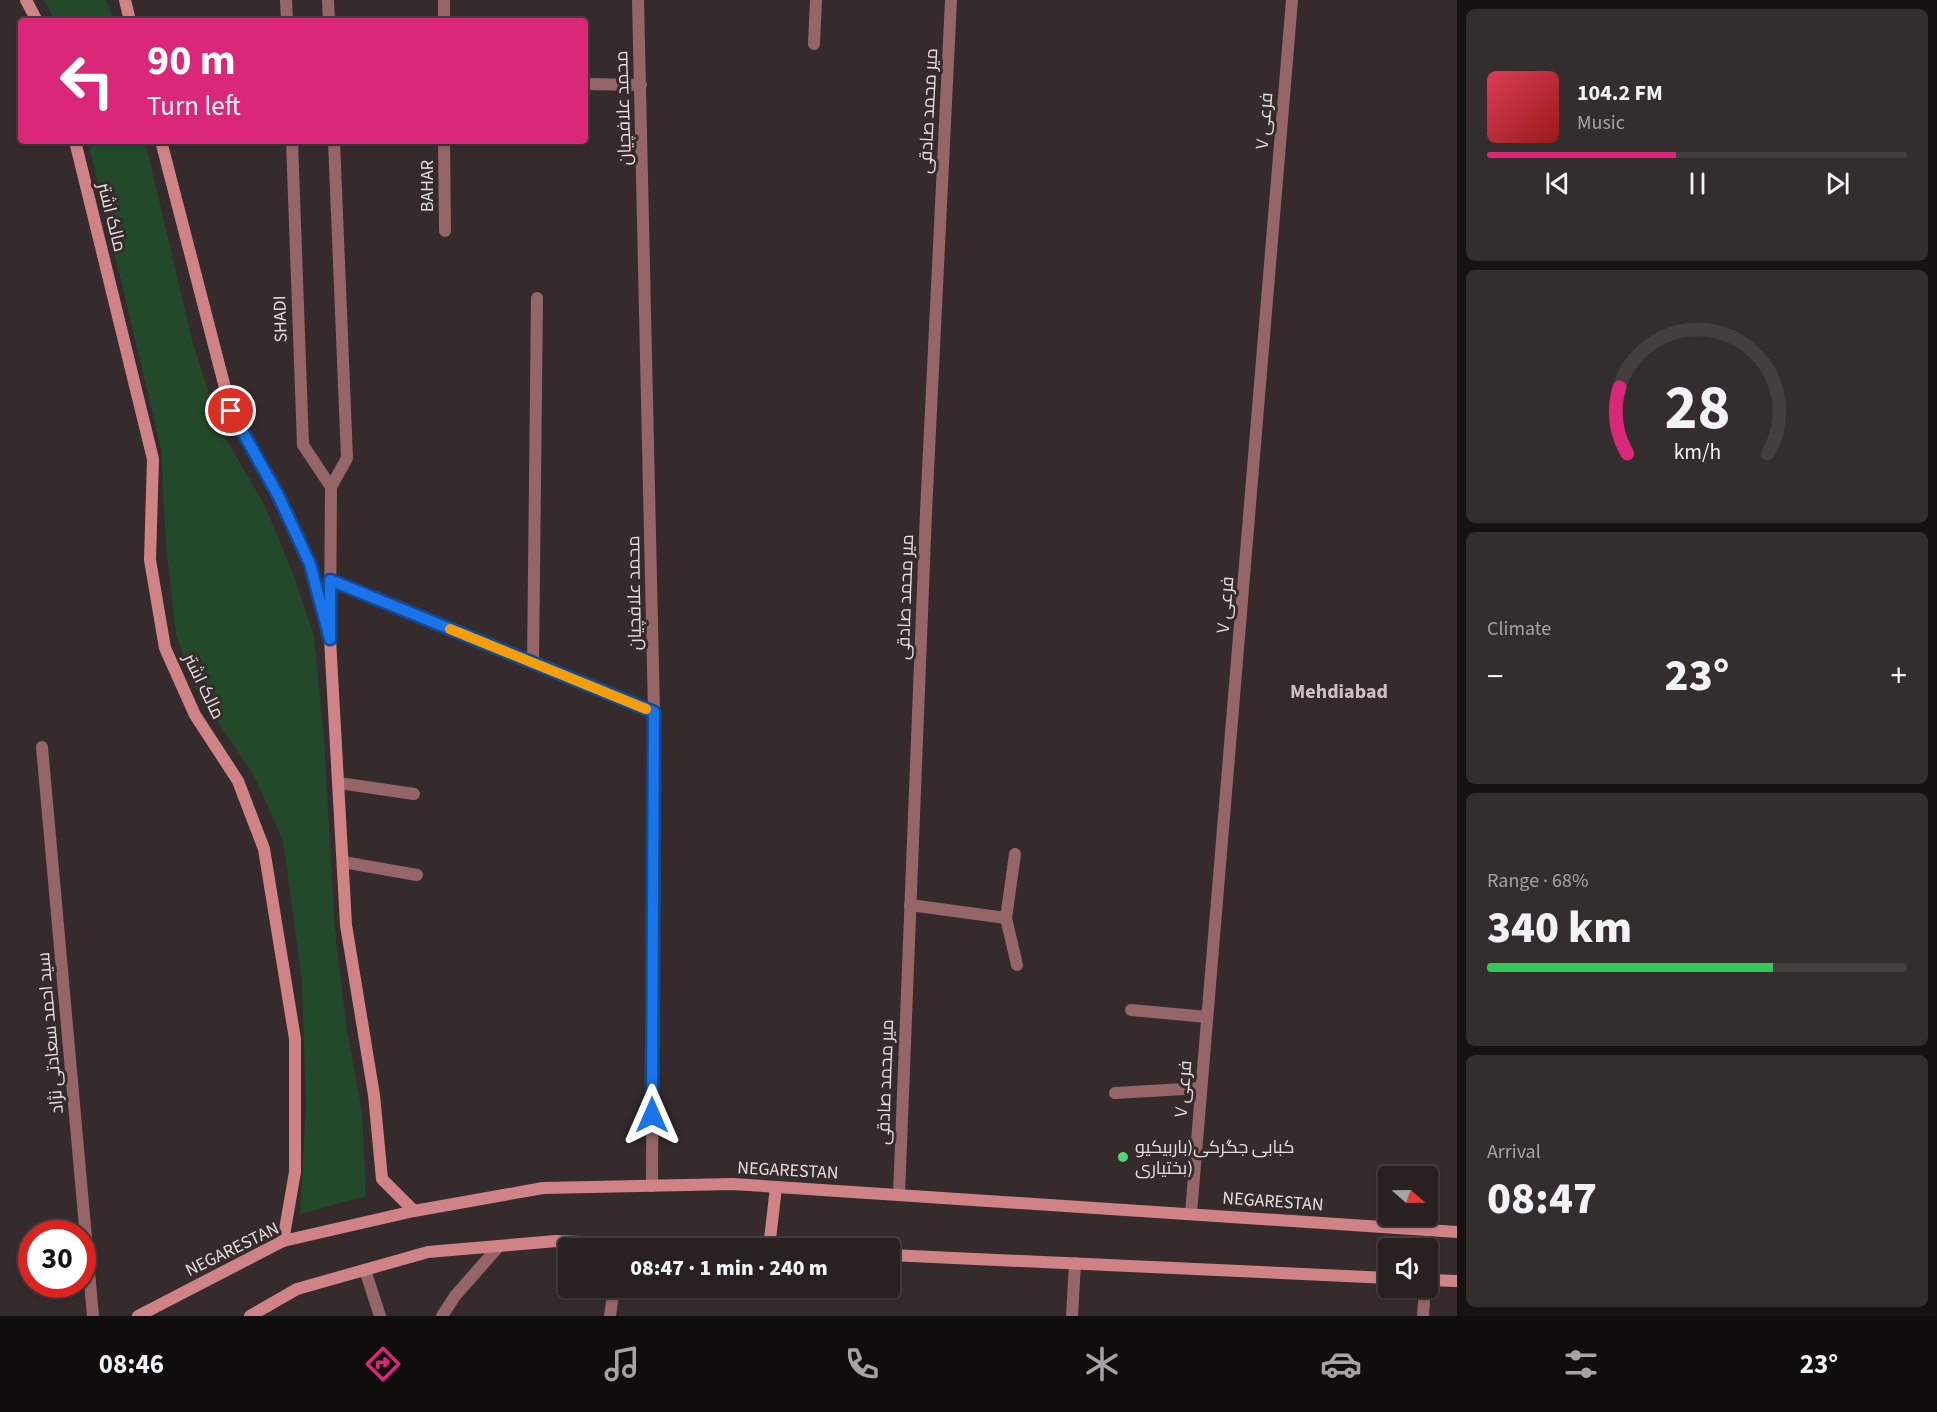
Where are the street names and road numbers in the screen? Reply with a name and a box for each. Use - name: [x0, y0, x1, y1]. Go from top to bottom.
- street label: میر محمد صادقی: [913, 48, 944, 174]
- street label: محمد علافچیان: [609, 50, 638, 166]
- street label: فرعی ۷: [1250, 91, 1279, 151]
- street label: BAHAR: [415, 160, 440, 212]
- street label: مالک اشتر: [91, 179, 132, 254]
- street label: SHADI: [267, 295, 294, 343]
- street label: میر محمد صادقی: [891, 534, 920, 660]
- street label: محمد علافچیان: [621, 535, 648, 651]
- street label: فرعی ۷: [1211, 575, 1240, 635]
- street label: مالک اشتر: [176, 648, 230, 723]
- street label: سید احمد سعادتی نژاد: [31, 951, 70, 1115]
- street label: میر محمد صادقی: [871, 1019, 900, 1145]
- street label: فرعی ۷: [1169, 1059, 1198, 1119]
- street label: NEGARESTAN: [737, 1155, 839, 1186]
- street label: NEGARESTAN: [1222, 1185, 1324, 1218]
- street label: NEGARESTAN: [181, 1216, 283, 1283]

